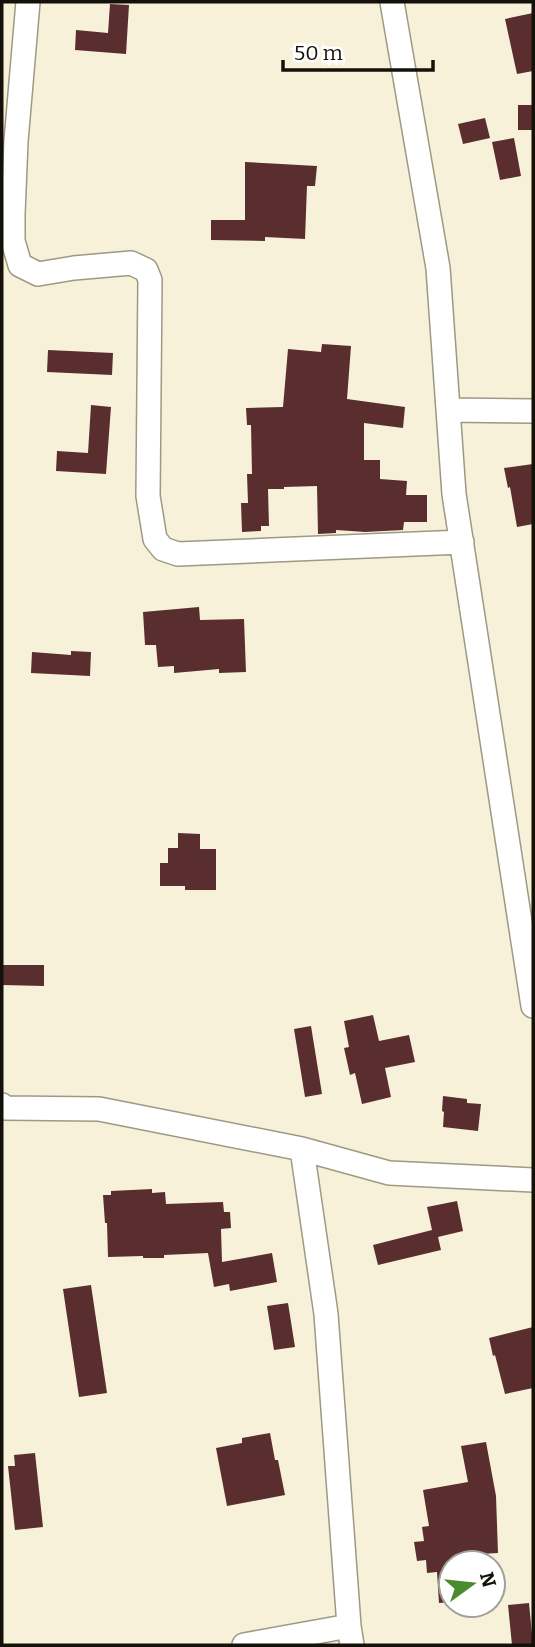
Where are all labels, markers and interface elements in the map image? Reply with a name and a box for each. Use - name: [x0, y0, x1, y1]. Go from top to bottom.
- scale bar: [283, 28, 434, 72]
- text: 50 m: [294, 40, 343, 66]
- north arrow: [437, 1549, 507, 1619]
- text: N: [475, 1570, 501, 1590]

